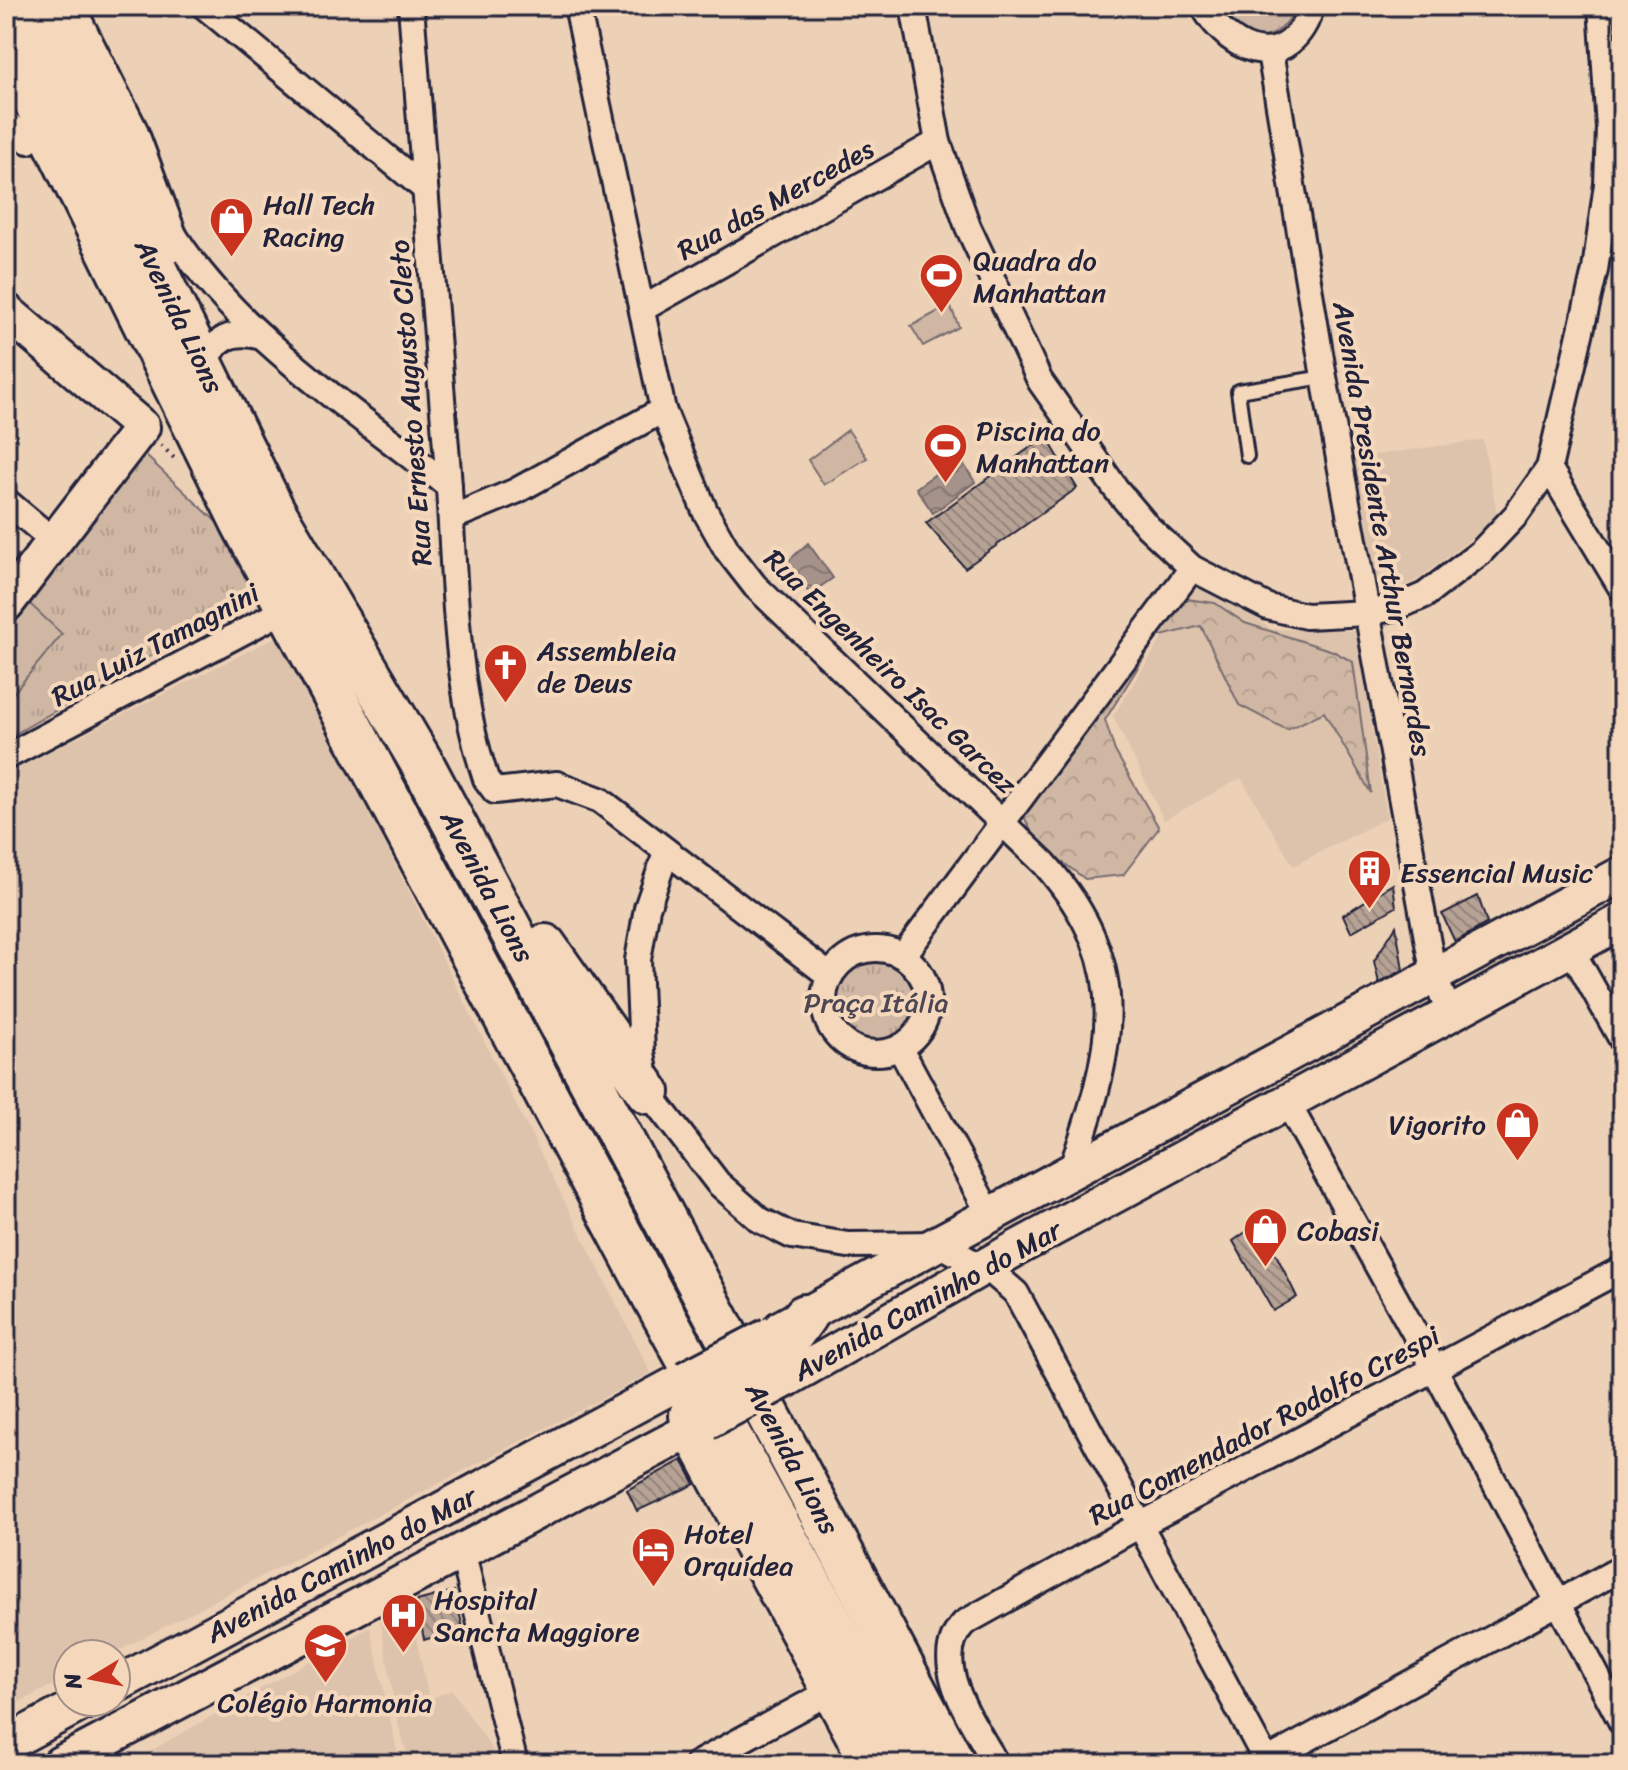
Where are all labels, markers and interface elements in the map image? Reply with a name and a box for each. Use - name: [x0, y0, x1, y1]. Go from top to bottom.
- street label: Rua das Mercedes: [668, 125, 883, 274]
- place label: Hall Tech Racing: [263, 180, 376, 261]
- shop icon: Hall Tech Racing: [208, 196, 256, 259]
- street label: Avenida Lions: [120, 229, 238, 402]
- place label: Quadra do Manhattan: [973, 236, 1106, 317]
- street label: Rua Ernesto Augusto Cleto: [375, 238, 446, 568]
- sports icon: Quadra do Manhattan: [918, 252, 966, 315]
- street label: Avenida Presidente Arthur Bernardes: [1318, 297, 1447, 761]
- place label: Piscina do Manhattan: [976, 406, 1109, 487]
- sports icon: Piscina do Manhattan: [921, 422, 969, 485]
- street label: Rua Engenheiro Isac Garcez: [752, 536, 1030, 807]
- street label: Rua Luiz Tamagnini: [42, 568, 270, 720]
- place label: Assembleia de Deus: [536, 626, 677, 707]
- church icon: Assembleia de Deus: [482, 642, 530, 705]
- street label: Avenida Lions: [426, 800, 549, 972]
- building icon: Essencial Music: [1345, 848, 1393, 911]
- place label: Essencial Music: [1400, 848, 1593, 897]
- park label: Praça Itália: [804, 978, 949, 1027]
- place label: Vigorito: [1389, 1100, 1486, 1149]
- shop icon: Vigorito: [1493, 1100, 1541, 1163]
- street label: Avenida Caminho do Mar: [783, 1205, 1072, 1395]
- shop icon: Cobasi: [1242, 1206, 1290, 1269]
- place label: Cobasi: [1297, 1206, 1380, 1255]
- street label: Rua Comendador Rodolfo Crespi: [1080, 1311, 1450, 1539]
- street label: Avenida Lions: [731, 1372, 854, 1544]
- street label: Avenida Caminho do Mar: [196, 1471, 487, 1657]
- place label: Hotel Orquídea: [684, 1509, 793, 1590]
- hotel icon: Hotel Orquídea: [629, 1525, 677, 1588]
- place label: Hospital Sancta Maggiore: [434, 1575, 639, 1656]
- hospital icon: Hospital Sancta Maggiore: [379, 1591, 427, 1654]
- school or university icon: Colégio Harmonia: [301, 1621, 349, 1684]
- north arrow: [52, 1638, 132, 1718]
- text: N: [52, 1670, 93, 1693]
- place label: Colégio Harmonia: [217, 1678, 433, 1727]

